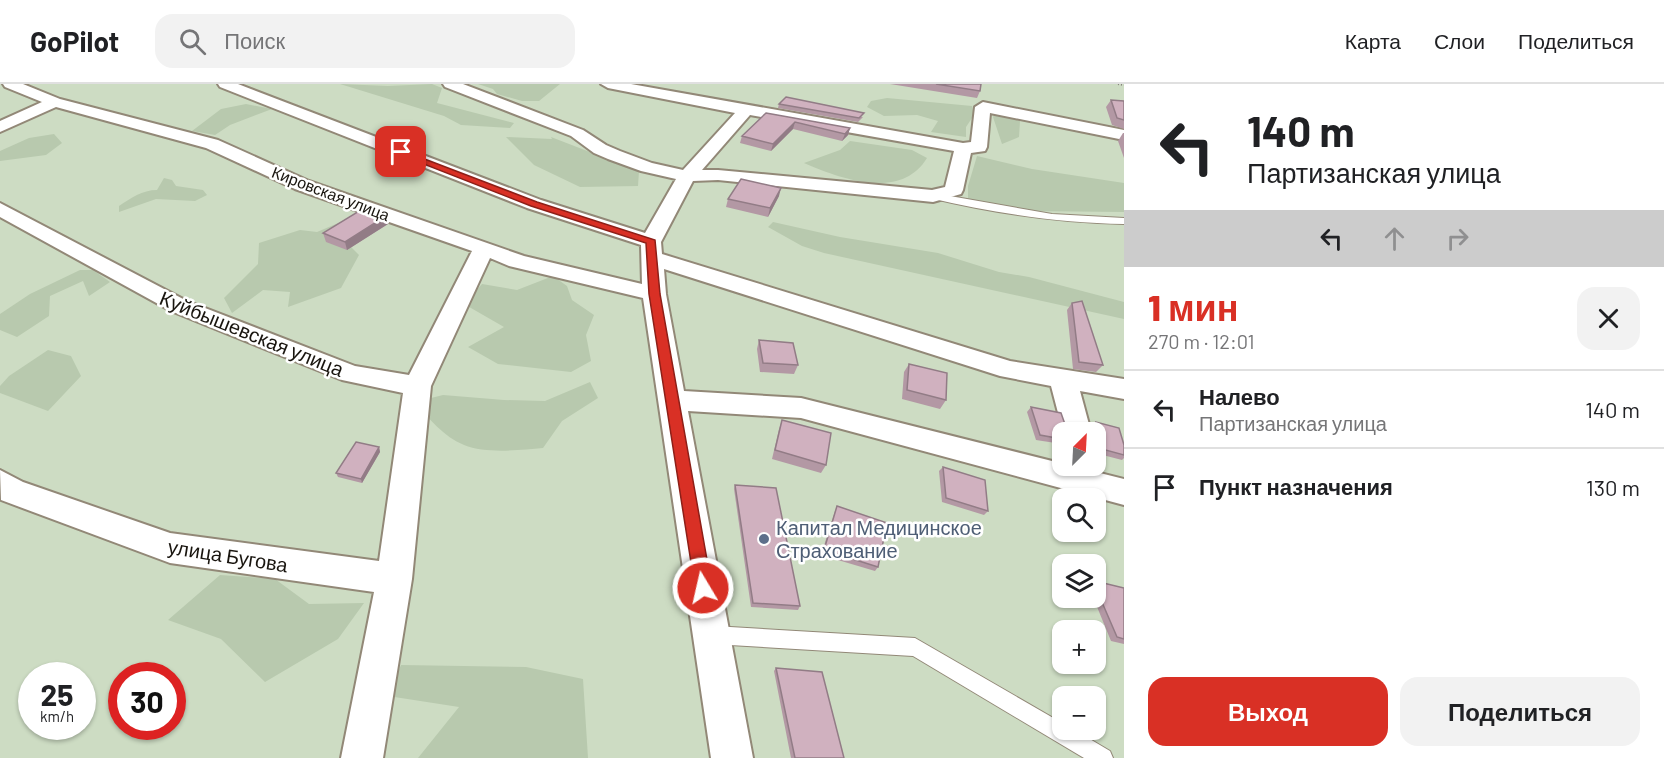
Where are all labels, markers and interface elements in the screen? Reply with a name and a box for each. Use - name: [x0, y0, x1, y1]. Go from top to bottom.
- search box: [155, 14, 575, 68]
- text: GoPilot: [30, 24, 119, 58]
- icon: search: [176, 25, 209, 58]
- text: Поиск: [224, 27, 285, 53]
- text: Карта: [1345, 28, 1401, 53]
- text: Слои: [1434, 28, 1485, 53]
- text: Поделиться: [1518, 28, 1634, 53]
- text: 140 m: [1247, 105, 1355, 155]
- icon: left: [1148, 108, 1226, 186]
- pin: [375, 126, 426, 177]
- icon: arrive: [384, 135, 417, 168]
- text: Партизанская улица: [1247, 156, 1501, 188]
- street label: Кировская улица: [269, 162, 393, 224]
- icon: left: [1315, 222, 1348, 255]
- icon: ahead: [1378, 222, 1411, 255]
- icon: right: [1441, 222, 1474, 255]
- street label: Куйбышевская улица: [156, 285, 348, 381]
- text: 1 мин: [1148, 285, 1239, 328]
- button: close: [1577, 287, 1640, 350]
- text: 270 m · 12:01: [1148, 329, 1254, 353]
- text: Налево: [1199, 383, 1280, 409]
- icon: left: [1148, 393, 1181, 426]
- text: 140 m: [1585, 396, 1640, 422]
- text: Партизанская улица: [1199, 411, 1387, 435]
- north arrow: [1052, 422, 1106, 476]
- map controls: [1052, 422, 1106, 740]
- icon: arrive: [1148, 471, 1181, 504]
- text: Пункт назначения: [1199, 473, 1393, 499]
- text: 130 m: [1586, 474, 1640, 500]
- button: search: [1052, 488, 1106, 542]
- place label: Капитал Медицинское Страхование: [776, 515, 982, 562]
- marker: Капитал Медицинское Страхование: [757, 532, 771, 546]
- street label: улица Бугова: [166, 534, 291, 576]
- button: layers: [1052, 554, 1106, 608]
- position arrow: [671, 556, 735, 620]
- button: +: [1052, 620, 1106, 674]
- speed limit sign: 30: [108, 662, 186, 740]
- text: 25: [41, 676, 73, 712]
- button: Выход: [1148, 677, 1388, 746]
- button: Поделиться: [1400, 677, 1640, 746]
- button: −: [1052, 686, 1106, 740]
- text: km/h: [40, 707, 74, 725]

